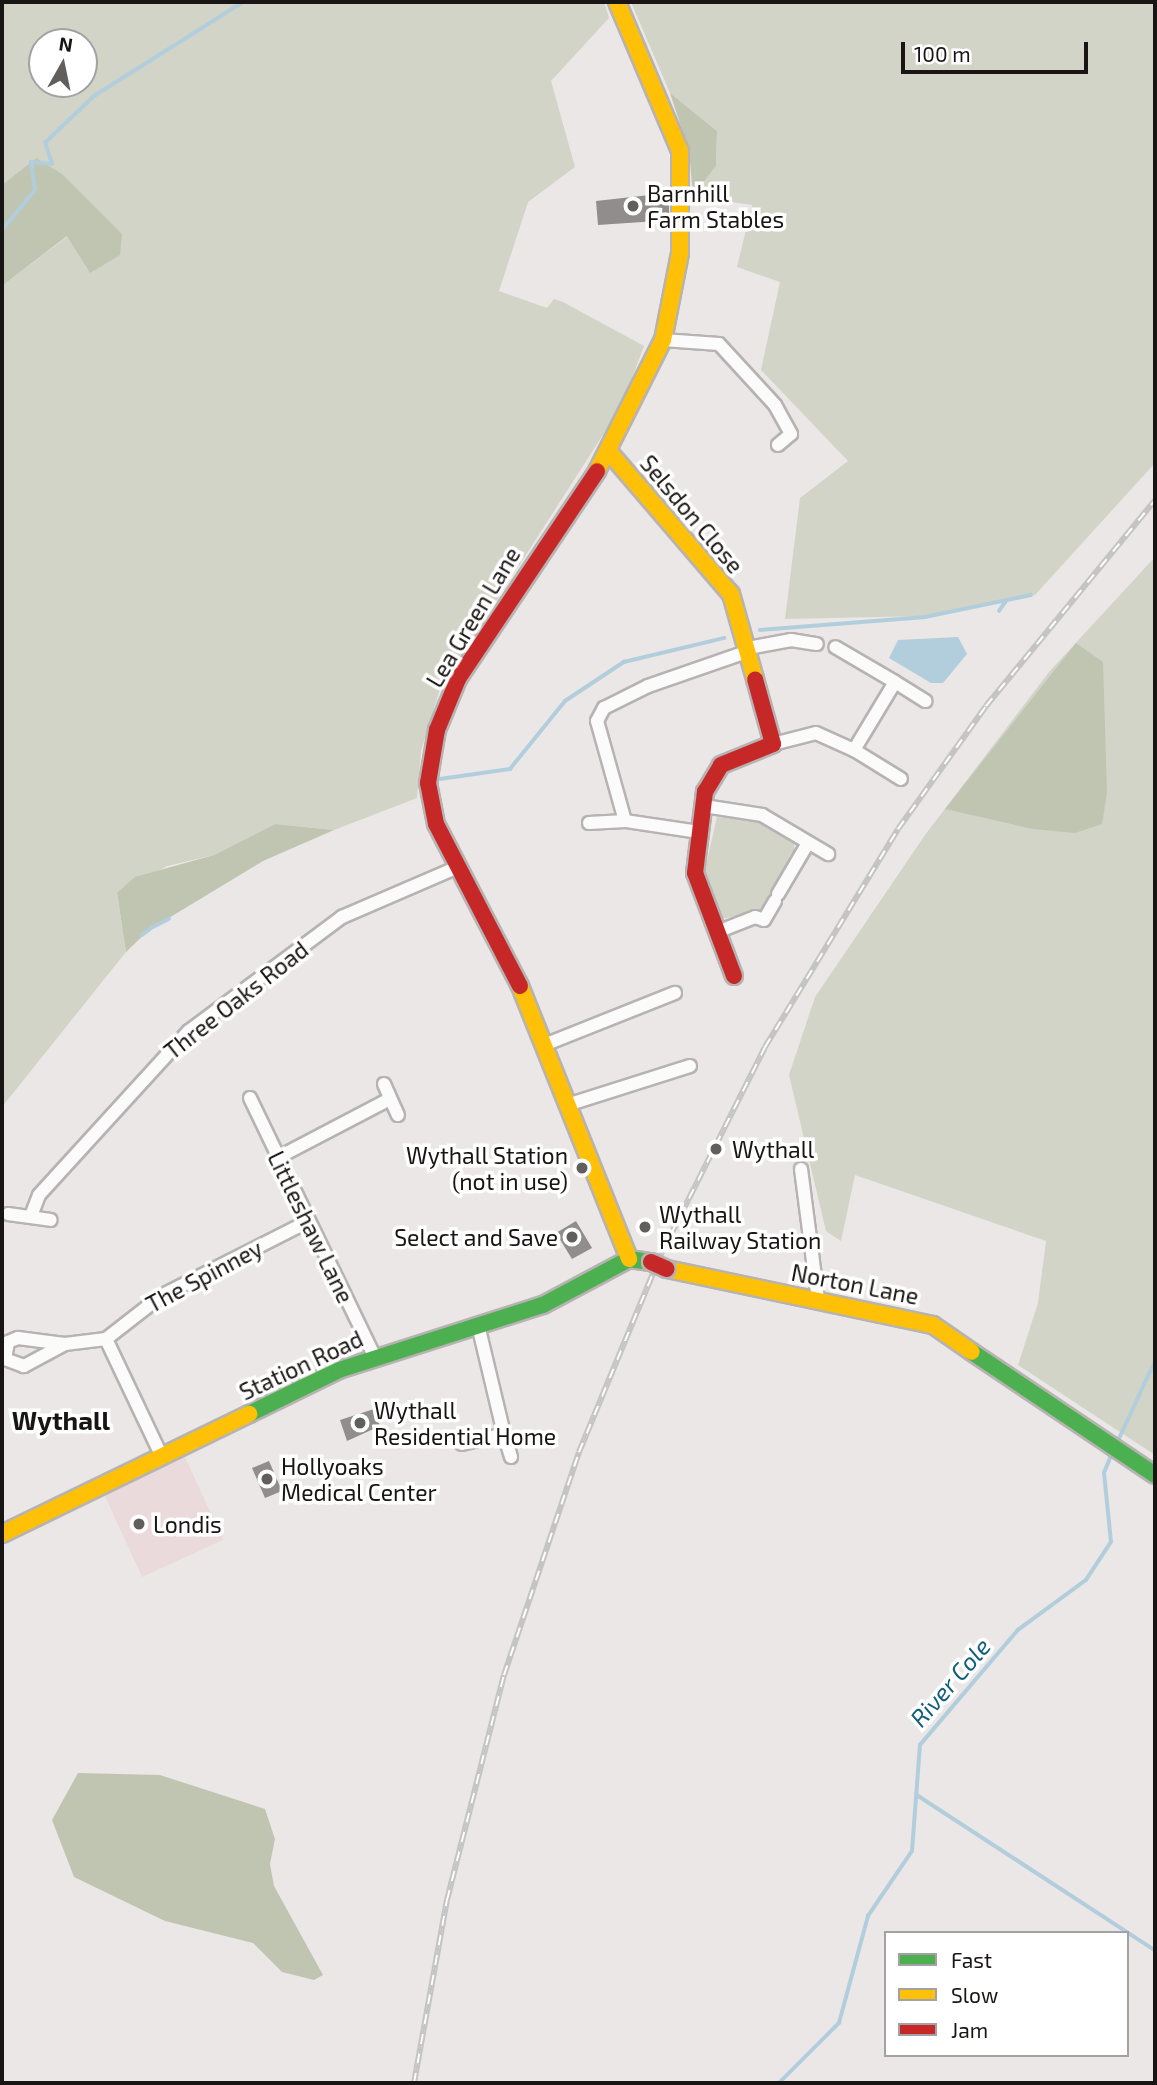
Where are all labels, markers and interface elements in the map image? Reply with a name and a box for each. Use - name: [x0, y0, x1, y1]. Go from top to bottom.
- north arrow: [28, 28, 98, 98]
- scale bar: [905, 28, 1092, 72]
- text: N: [57, 31, 75, 56]
- text: 100 m: [914, 41, 971, 66]
- place label: Barnhill Farm Stables: [647, 179, 784, 233]
- marker: Barnhill Farm Stables: [625, 198, 641, 214]
- street label: Selsdon Close: [635, 449, 749, 579]
- street label: Lea Green Lane: [420, 542, 526, 692]
- street label: Three Oaks Road: [159, 935, 313, 1065]
- place label: Wythall: [732, 1135, 814, 1163]
- marker: Wythall: [706, 1139, 726, 1159]
- place label: Wythall Station (not in use): [405, 1141, 568, 1195]
- street label: Littleshaw Lane: [262, 1146, 360, 1308]
- marker: Wythall Station (not in use): [574, 1160, 590, 1176]
- place label: Wythall Railway Station: [659, 1200, 822, 1254]
- marker: Wythall Railway Station: [637, 1219, 653, 1235]
- place label: Select and Save: [394, 1223, 558, 1251]
- marker: Select and Save: [564, 1229, 580, 1245]
- street label: The Spinney: [141, 1234, 267, 1318]
- street label: Norton Lane: [789, 1258, 921, 1310]
- street label: Station Road: [235, 1324, 367, 1406]
- place label: Wythall Residential Home: [374, 1396, 557, 1450]
- district label: Wythall: [12, 1404, 110, 1436]
- marker: Wythall Residential Home: [352, 1415, 368, 1431]
- place label: Hollyoaks Medical Center: [281, 1452, 437, 1506]
- marker: Hollyoaks Medical Center: [259, 1471, 275, 1487]
- place label: Londis: [153, 1510, 222, 1538]
- marker: Londis: [131, 1516, 147, 1532]
- water label: River Cole: [904, 1632, 996, 1732]
- legend: [884, 1931, 1129, 2057]
- text: Fast: [951, 1947, 992, 1972]
- text: Slow: [951, 1982, 998, 2007]
- text: Jam: [951, 2017, 988, 2042]

